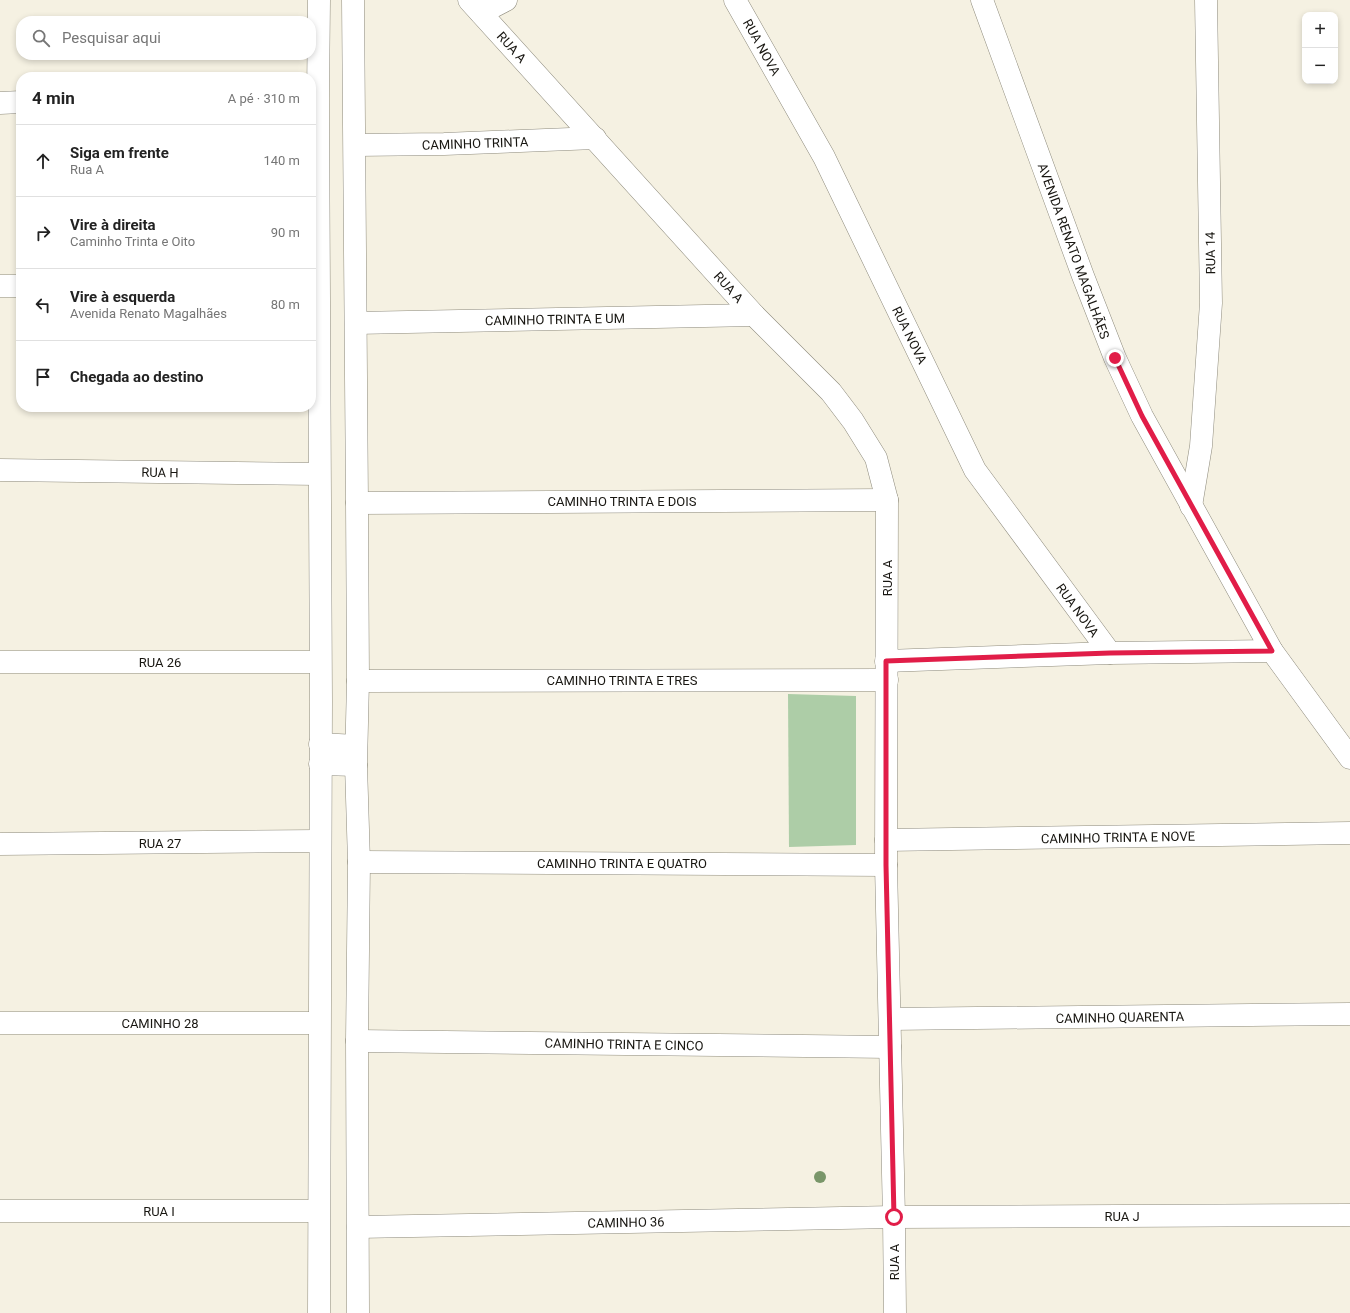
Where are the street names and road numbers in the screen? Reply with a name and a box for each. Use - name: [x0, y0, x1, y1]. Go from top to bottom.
- street label: RUA NOVA: [740, 16, 783, 79]
- street label: RUA A: [494, 29, 530, 66]
- street label: CAMINHO TRINTA: [422, 134, 529, 153]
- street label: AVENIDA RENATO MAGALHÃES: [1035, 161, 1113, 341]
- street label: RUA 14: [1203, 231, 1218, 274]
- street label: RUA A: [711, 269, 747, 306]
- street label: RUA NOVA: [889, 304, 930, 367]
- street label: CAMINHO TRINTA E UM: [485, 311, 625, 328]
- street label: RUA H: [141, 465, 179, 480]
- street label: CAMINHO TRINTA E DOIS: [548, 494, 697, 509]
- street label: RUA A: [880, 559, 895, 596]
- street label: RUA NOVA: [1053, 581, 1102, 640]
- street label: RUA 26: [139, 655, 181, 670]
- street label: CAMINHO TRINTA E TRES: [547, 673, 698, 688]
- street label: CAMINHO TRINTA E NOVE: [1041, 829, 1195, 846]
- street label: RUA 27: [139, 836, 181, 851]
- street label: CAMINHO TRINTA E QUATRO: [537, 856, 707, 871]
- street label: CAMINHO QUARENTA: [1056, 1009, 1185, 1026]
- street label: CAMINHO 28: [121, 1016, 199, 1031]
- street label: CAMINHO TRINTA E CINCO: [544, 1036, 704, 1053]
- street label: RUA I: [143, 1204, 175, 1219]
- street label: RUA J: [1104, 1209, 1140, 1224]
- street label: CAMINHO 36: [587, 1214, 665, 1231]
- street label: RUA A: [887, 1243, 902, 1280]

